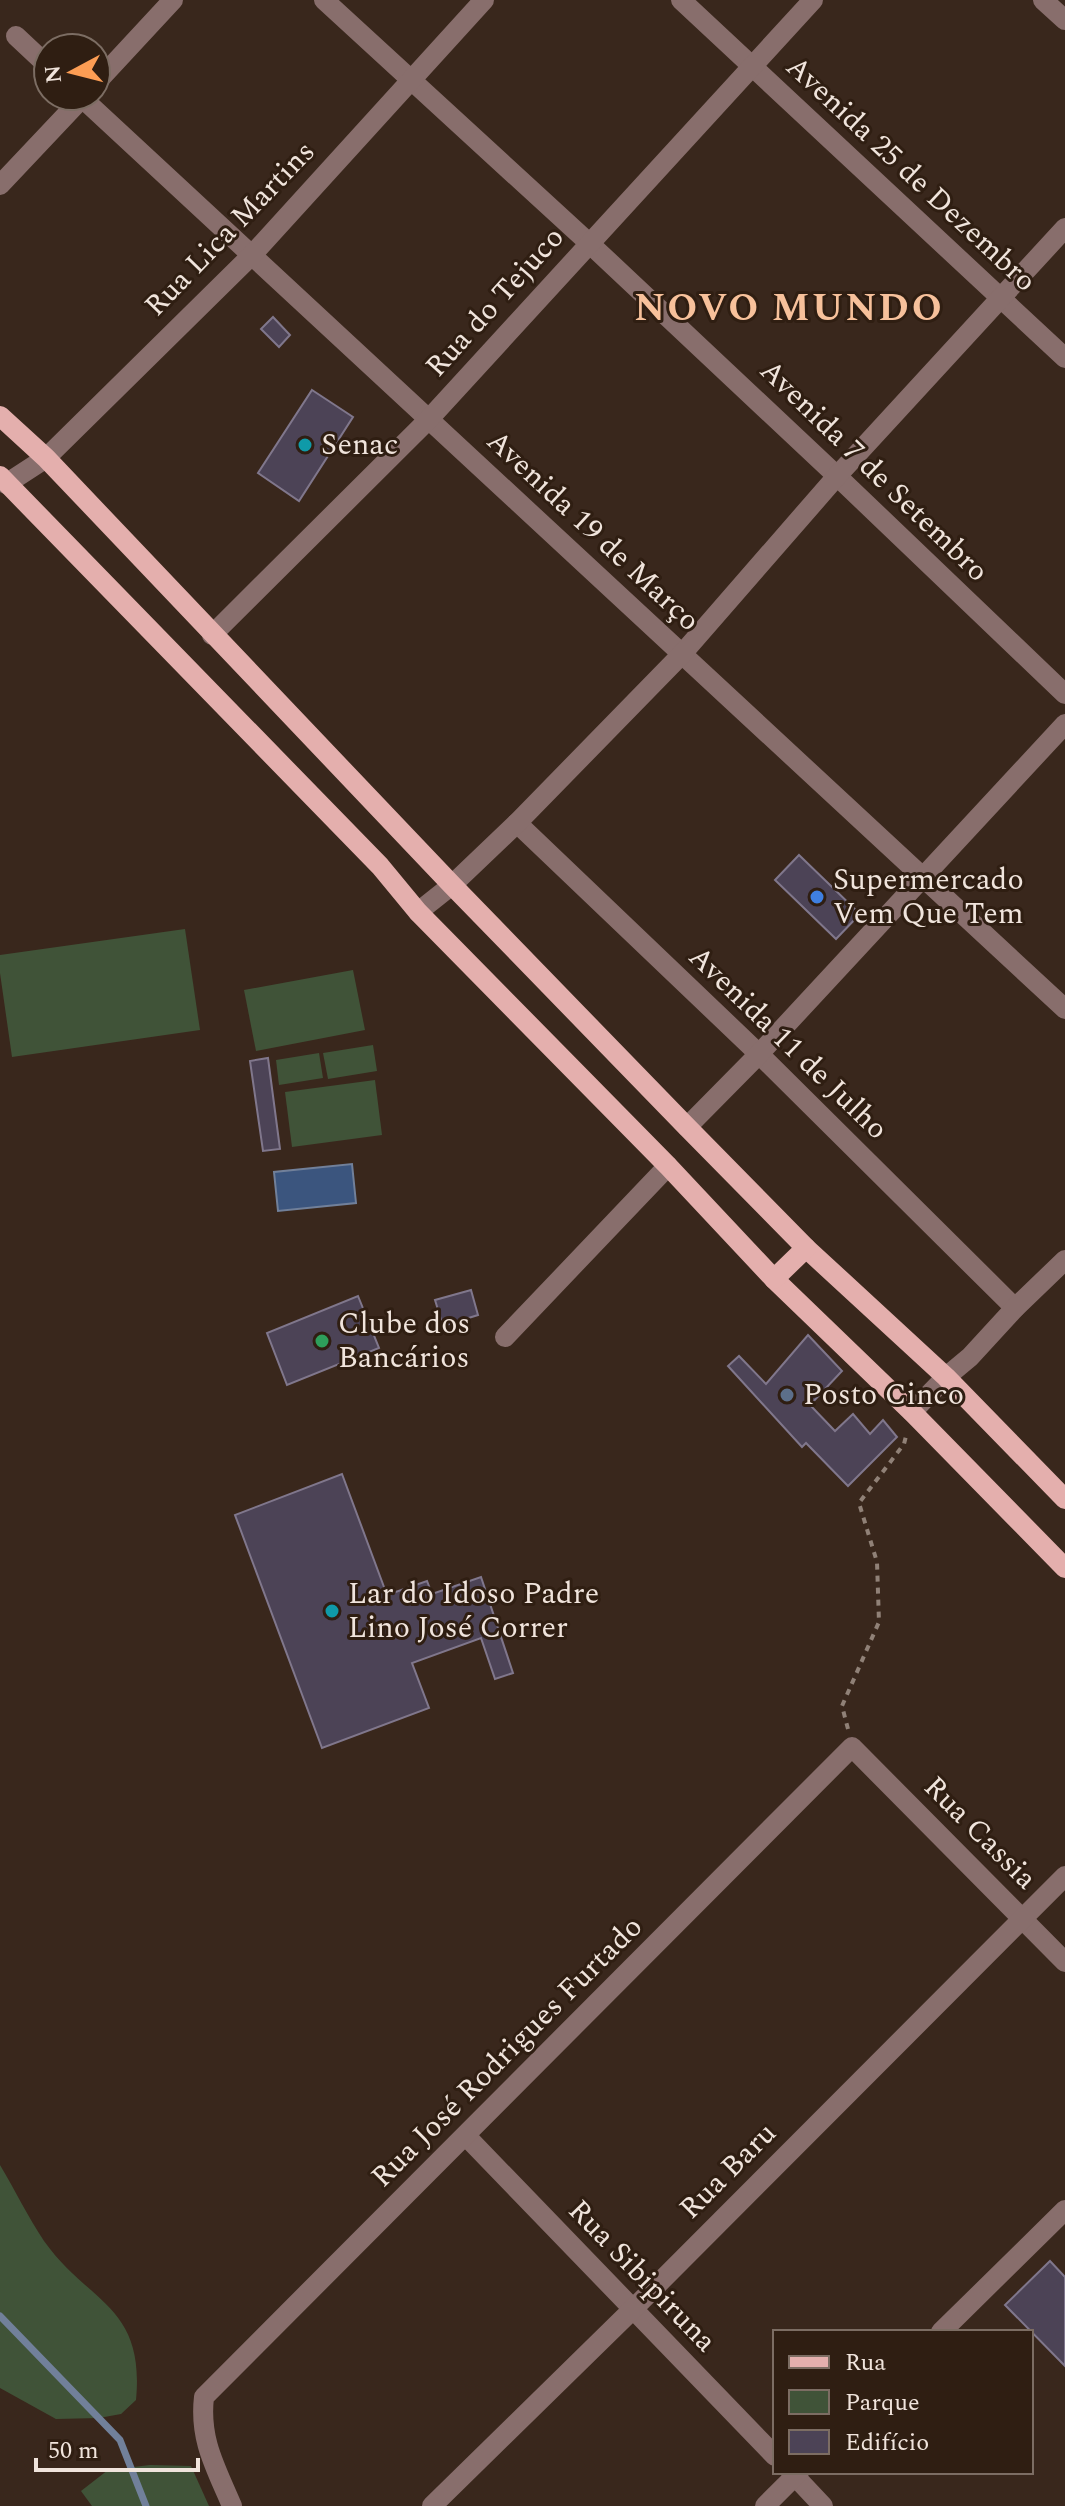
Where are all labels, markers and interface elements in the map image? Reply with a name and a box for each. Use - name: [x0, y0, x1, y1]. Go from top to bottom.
- north arrow: [32, 32, 112, 112]
- street label: Avenida 25 de Dezembro: [775, 45, 1047, 303]
- text: N: [36, 63, 71, 85]
- street label: Rua Lica Martins: [134, 130, 326, 328]
- street label: Rua do Tejuco: [415, 216, 575, 388]
- district label: NOVO MUNDO: [634, 280, 944, 338]
- street label: Avenida 7 de Setembro: [749, 349, 999, 593]
- street label: Avenida 19 de Março: [476, 419, 710, 643]
- place label: Senac: [321, 422, 398, 468]
- marker: Senac: [296, 436, 314, 454]
- place label: Supermercado Vem Que Tem: [833, 857, 1024, 937]
- marker: Supermercado Vem Que Tem: [808, 888, 826, 906]
- street label: Avenida 11 de Julho: [677, 935, 899, 1151]
- place label: Clube dos Bancários: [338, 1301, 470, 1381]
- marker: Clube dos Bancários: [313, 1332, 331, 1350]
- place label: Posto Cinco: [803, 1372, 964, 1418]
- marker: Posto Cinco: [778, 1386, 796, 1404]
- place label: Lar do Idoso Padre Lino José Correr: [348, 1571, 599, 1651]
- marker: Lar do Idoso Padre Lino José Correr: [323, 1602, 341, 1620]
- street label: Rua Cassia: [912, 1765, 1048, 1901]
- street label: Rua José Rodrigues Furtado: [360, 1905, 654, 2199]
- street label: Rua Baru: [669, 2112, 787, 2230]
- street label: Rua Sibipiruna: [557, 2189, 727, 2363]
- legend: [773, 2330, 1033, 2474]
- text: Rua: [845, 2345, 886, 2381]
- text: Parque: [845, 2385, 920, 2421]
- scale bar: [36, 2422, 198, 2472]
- text: Edifício: [845, 2425, 929, 2461]
- text: 50 m: [48, 2433, 99, 2469]

